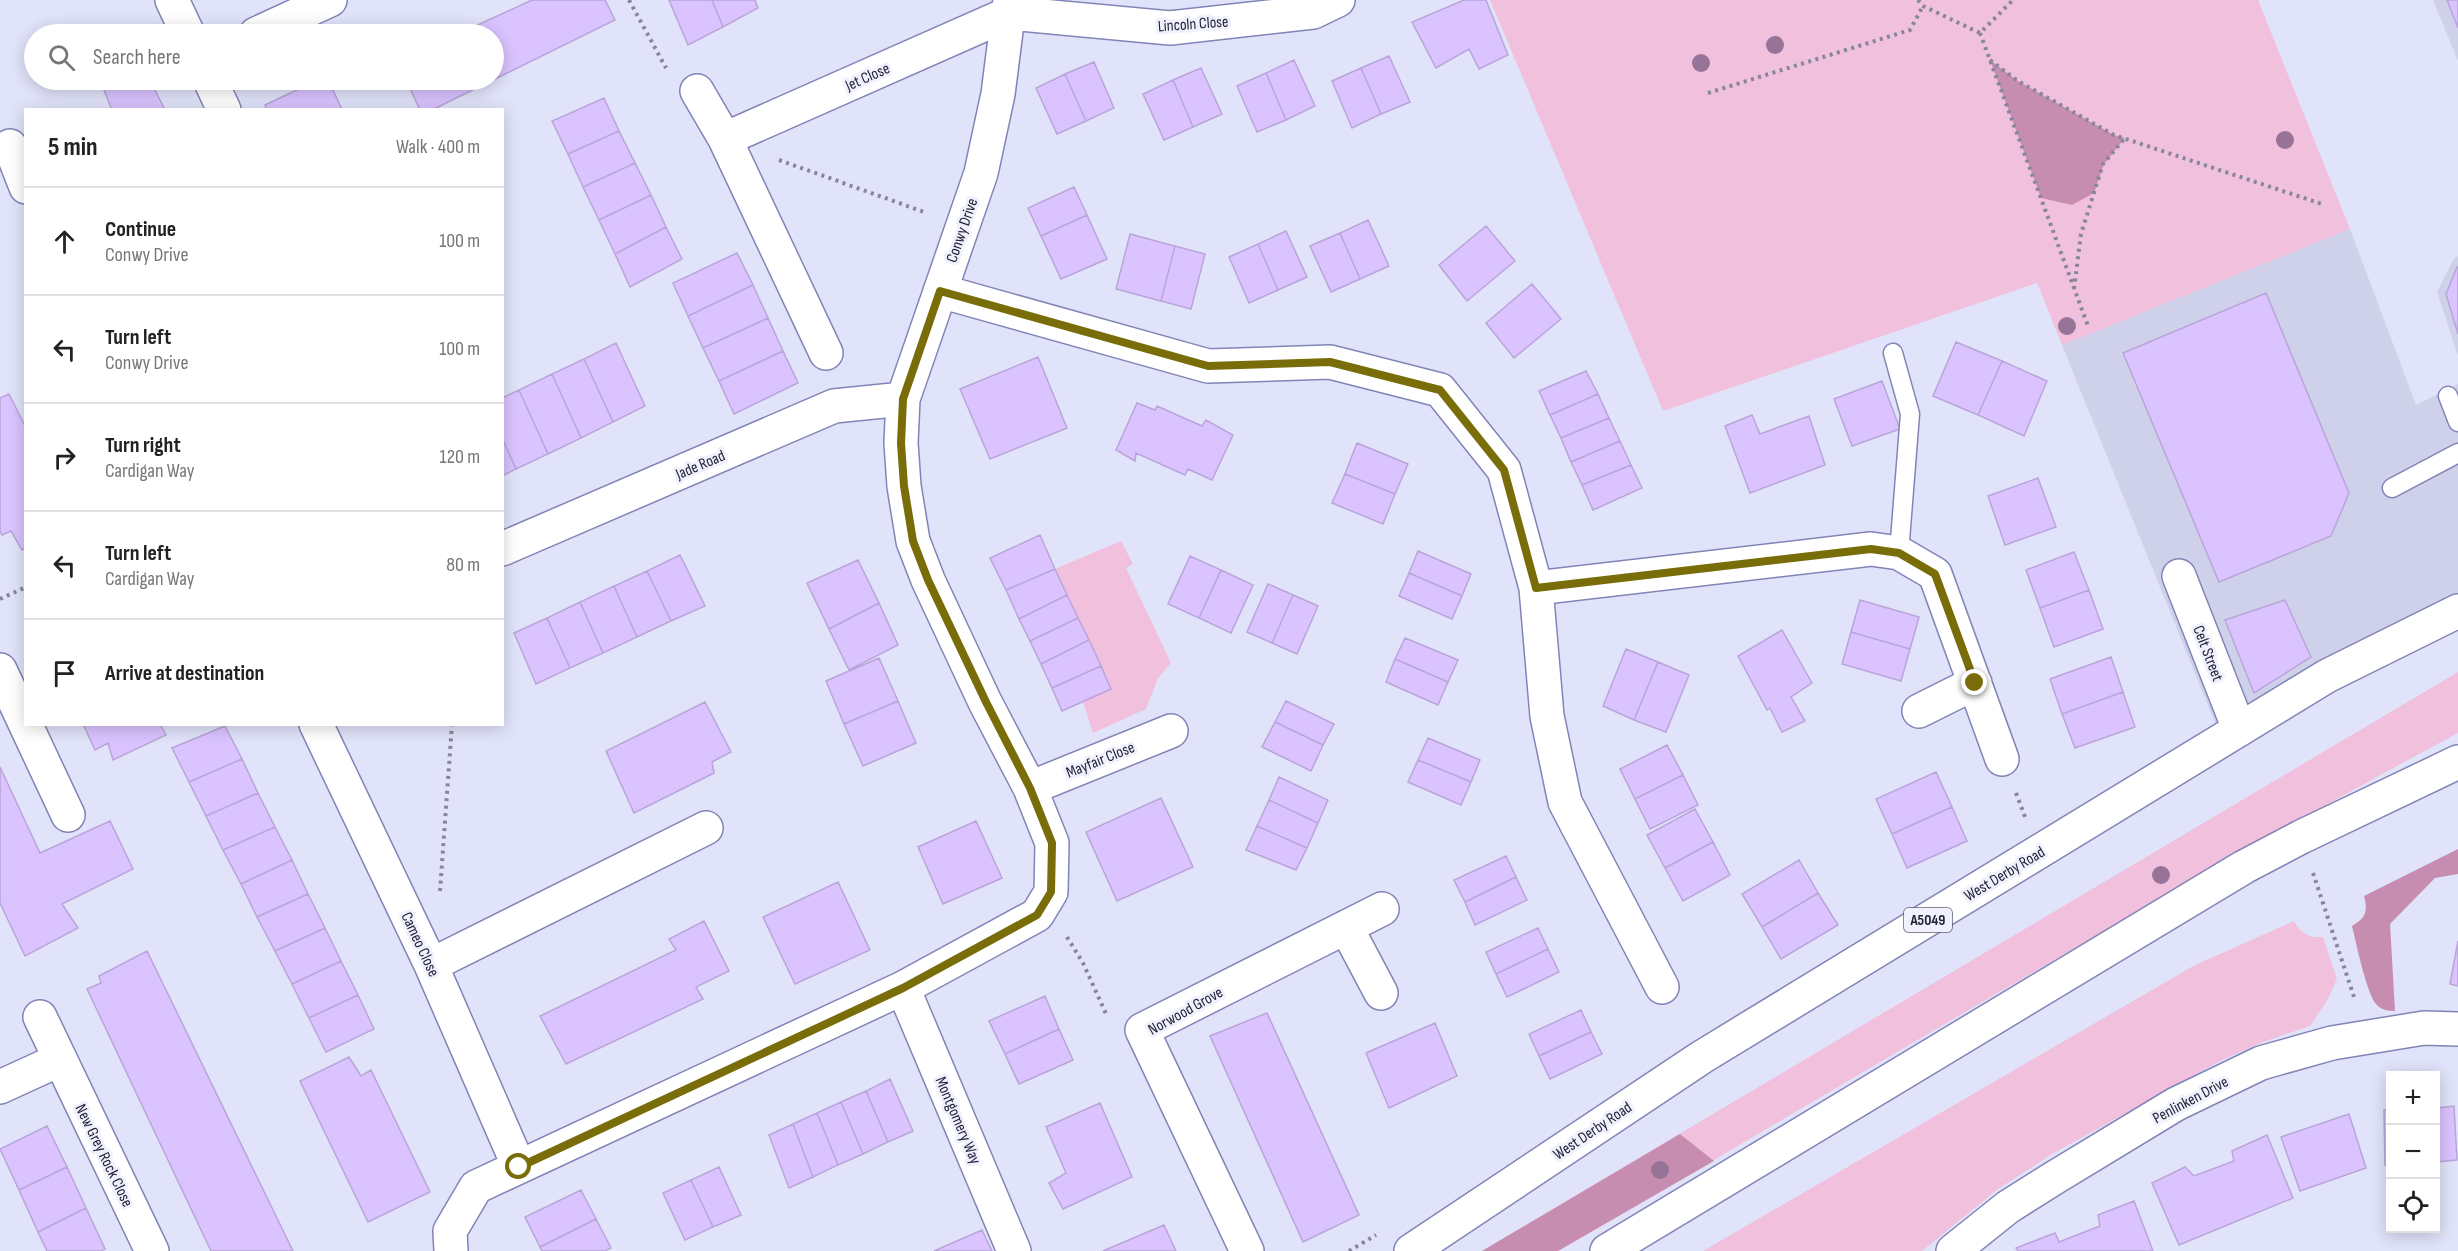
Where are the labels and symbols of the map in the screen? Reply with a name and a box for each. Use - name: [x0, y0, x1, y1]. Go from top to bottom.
- street label: Lincoln Close: [1157, 13, 1229, 36]
- street label: Jet Close: [842, 59, 893, 96]
- street label: Conwy Drive: [943, 196, 982, 265]
- street label: Jade Road: [672, 447, 728, 485]
- street label: Celt Street: [2188, 623, 2227, 684]
- route end: [1961, 669, 1987, 695]
- street label: Mayfair Close: [1064, 738, 1138, 783]
- street label: West Derby Road: [1961, 843, 2048, 906]
- road number: A5049: [1904, 908, 1952, 932]
- street label: Cameo Close: [396, 909, 443, 980]
- street label: Norwood Grove: [1145, 983, 1226, 1040]
- street label: Penlinken Drive: [2150, 1073, 2232, 1128]
- street label: Montgomery Way: [931, 1074, 985, 1167]
- street label: West Derby Road: [1550, 1098, 1636, 1164]
- street label: New Grey Rock Close: [71, 1101, 137, 1210]
- route start: [505, 1153, 531, 1179]

